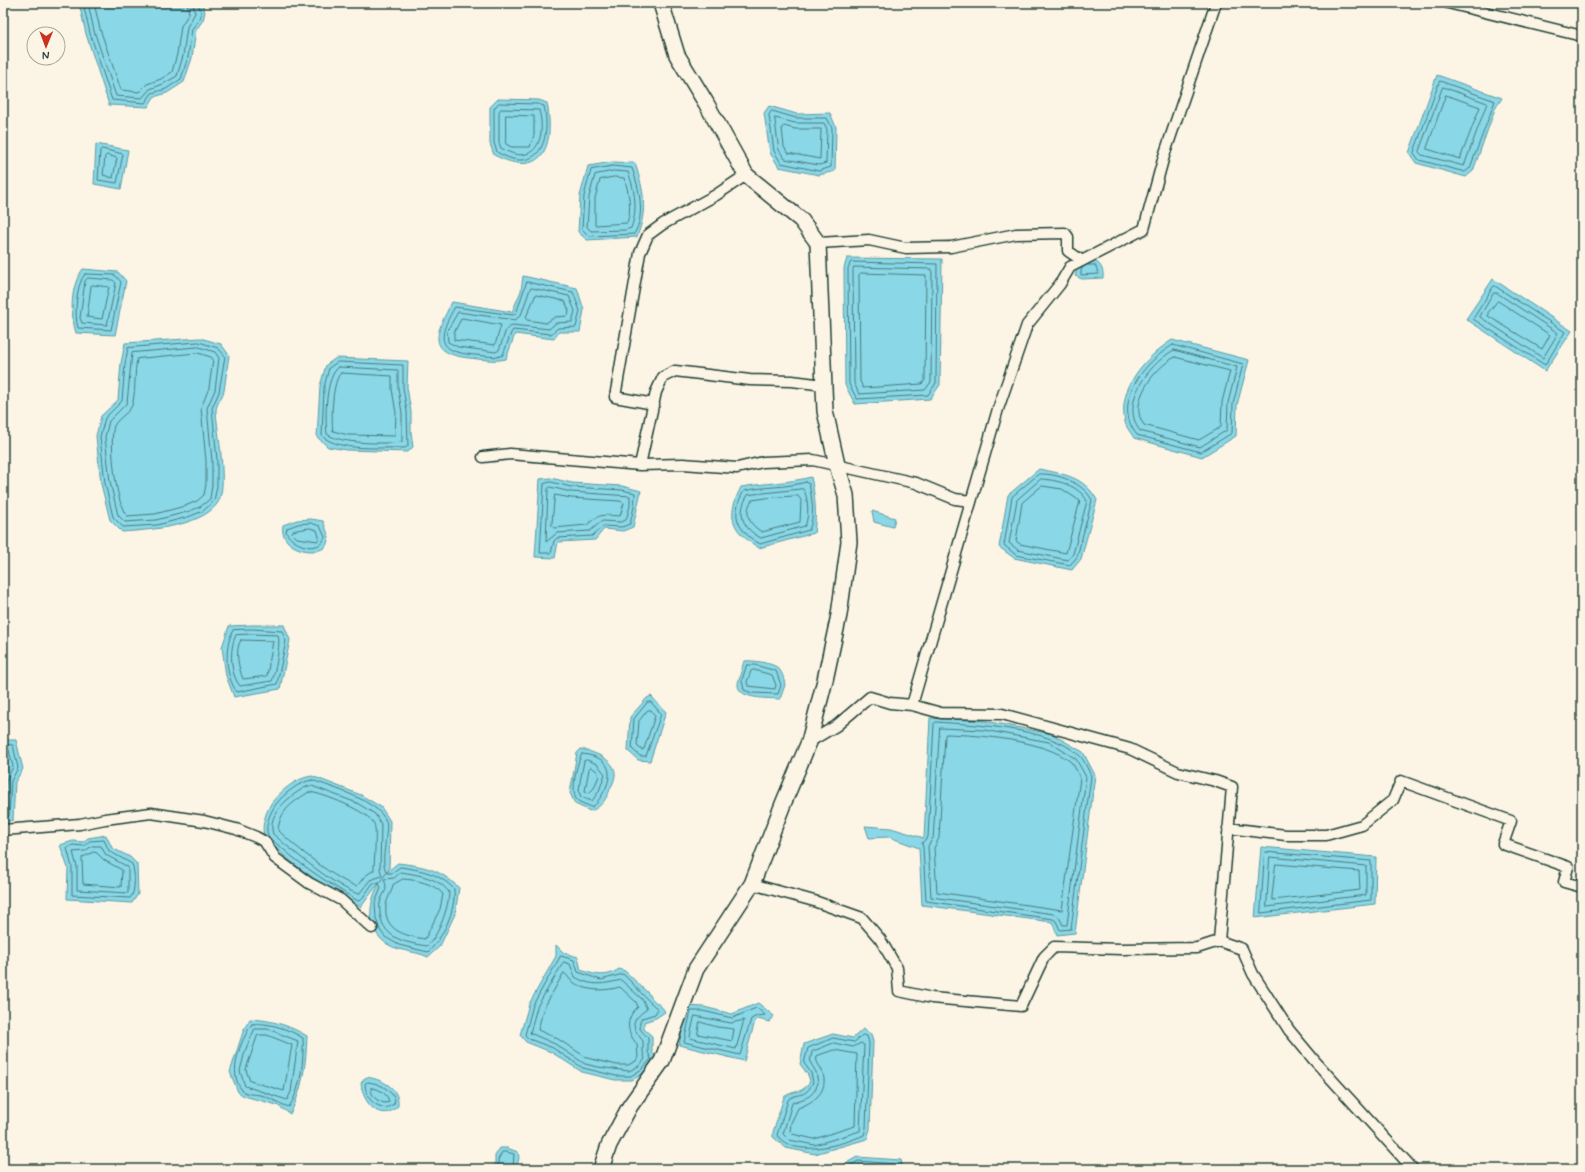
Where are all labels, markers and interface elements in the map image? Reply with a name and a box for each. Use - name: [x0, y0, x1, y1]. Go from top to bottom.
- north arrow: [26, 26, 66, 66]
- text: N: [42, 48, 50, 62]

